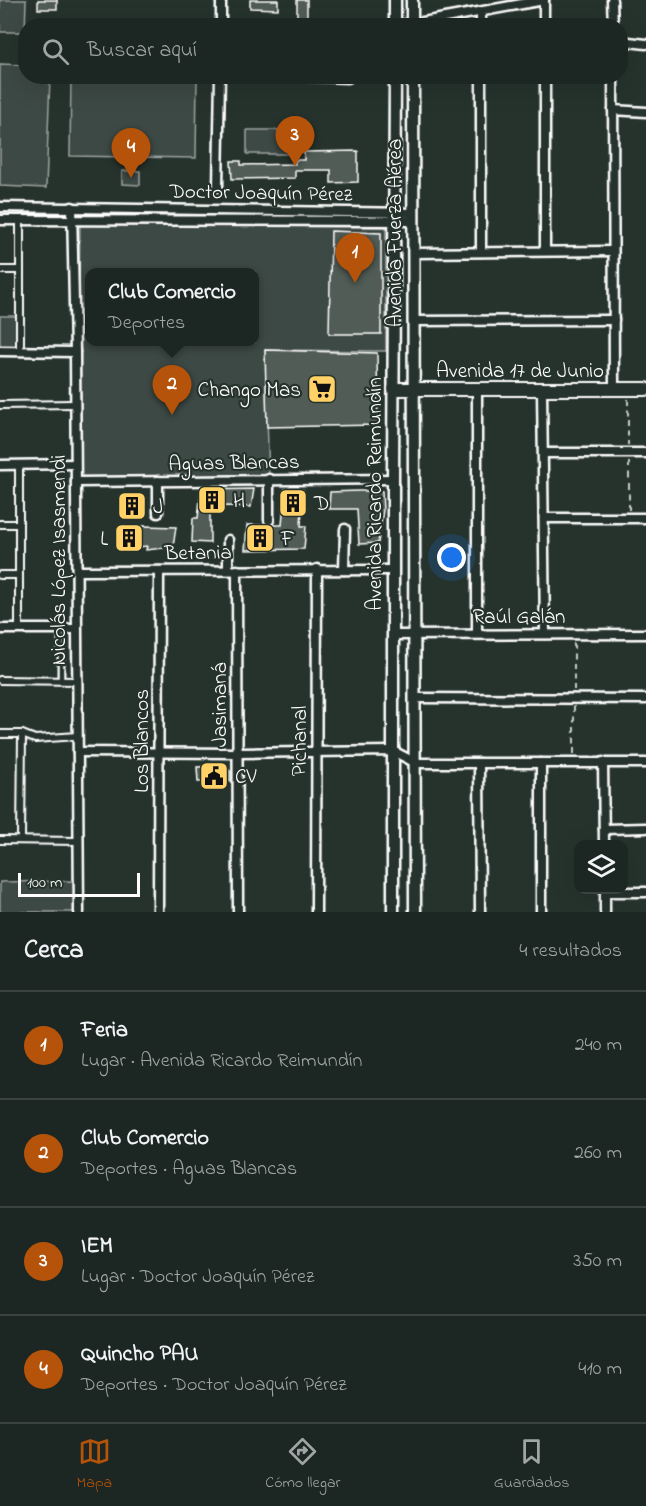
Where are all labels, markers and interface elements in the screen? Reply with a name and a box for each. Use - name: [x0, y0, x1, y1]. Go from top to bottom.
- search box: [18, 18, 628, 84]
- icon: search: [39, 35, 72, 68]
- text: Buscar aquí: [87, 35, 197, 67]
- pin: 3: [276, 116, 314, 166]
- pin: 4: [112, 128, 150, 178]
- street label: Avenida Fuerza Aérea: [381, 139, 411, 327]
- street label: Doctor Joaquín Pérez: [168, 177, 353, 211]
- pin: 1: [336, 234, 374, 283]
- popup: [85, 268, 259, 346]
- text: Club Comercio: [108, 277, 236, 309]
- text: Deportes: [108, 309, 185, 338]
- street label: Avenida 17 de Junio: [436, 357, 604, 387]
- pin: 2: [152, 366, 192, 415]
- supermarket icon: Chango Mas: [306, 373, 338, 405]
- place label: Chango Mas: [197, 376, 301, 408]
- street label: Avenida Ricardo Reimundín: [361, 377, 391, 611]
- street label: Aguas Blancas: [168, 448, 300, 482]
- street label: Nicolás López Isasmendi: [45, 455, 75, 665]
- building icon: H: [196, 484, 228, 516]
- place label: H: [233, 487, 245, 517]
- building icon: D: [277, 487, 309, 519]
- building icon: J: [116, 490, 148, 522]
- place label: D: [313, 490, 329, 520]
- place label: J: [153, 493, 163, 523]
- building icon: L: [113, 522, 145, 554]
- building icon: F: [244, 522, 276, 554]
- place label: L: [100, 525, 108, 555]
- place label: F: [280, 525, 295, 555]
- street label: Betania: [163, 538, 232, 570]
- your location: [437, 543, 466, 572]
- street label: Raúl Galán: [473, 603, 565, 633]
- street label: Jasimaná: [206, 662, 236, 747]
- street label: Los Blancos: [128, 689, 158, 793]
- street label: Pichanal: [286, 706, 316, 776]
- public building icon: CV: [198, 760, 230, 792]
- place label: CV: [235, 763, 257, 793]
- map controls: [574, 840, 628, 894]
- button: layers: [574, 840, 628, 894]
- scale bar: [18, 870, 140, 898]
- text: 100 m: [27, 871, 62, 895]
- text: Cerca: [24, 932, 84, 970]
- text: 4 resultados: [519, 937, 622, 966]
- text: Feria: [81, 1015, 128, 1047]
- text: 1: [40, 1031, 47, 1060]
- text: 240 m: [575, 1031, 622, 1060]
- text: Lugar · Avenida Ricardo Reimundín: [81, 1047, 362, 1076]
- text: Club Comercio: [81, 1123, 209, 1155]
- text: 2: [39, 1139, 48, 1168]
- text: 260 m: [574, 1139, 622, 1168]
- text: Deportes · Aguas Blancas: [81, 1155, 297, 1184]
- text: IEM: [81, 1231, 113, 1263]
- text: 3: [39, 1247, 48, 1276]
- text: 350 m: [573, 1247, 622, 1276]
- text: Lugar · Doctor Joaquín Pérez: [81, 1263, 314, 1292]
- text: Quincho PAU: [81, 1339, 199, 1371]
- text: 4: [39, 1355, 48, 1384]
- text: 410 m: [578, 1355, 622, 1384]
- text: Deportes · Doctor Joaquín Pérez: [81, 1371, 347, 1400]
- tab: Mapa: [77, 1435, 112, 1495]
- tab: Cómo llegar: [265, 1435, 341, 1495]
- tab: Guardados: [494, 1435, 569, 1495]

